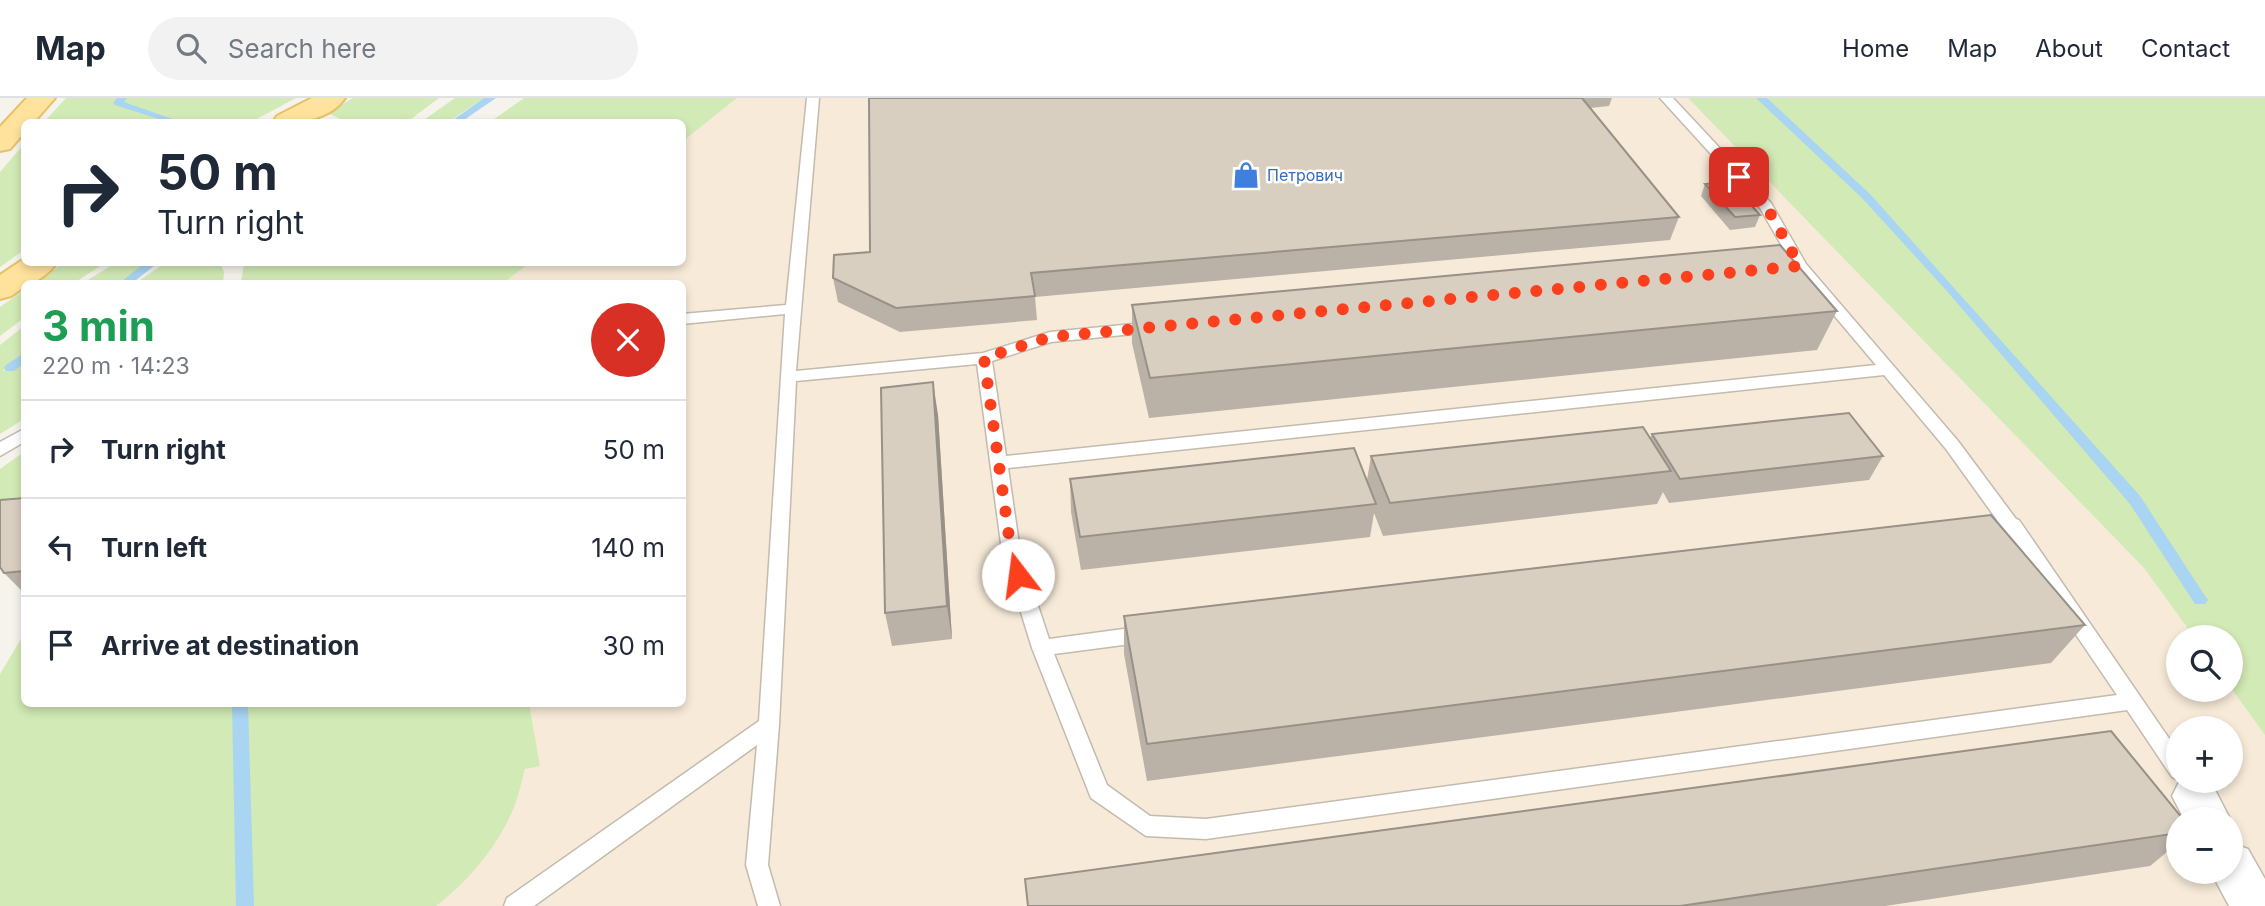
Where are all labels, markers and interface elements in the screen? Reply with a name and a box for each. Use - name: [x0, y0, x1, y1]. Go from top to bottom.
- search box: [148, 17, 638, 80]
- text: Map: [35, 28, 106, 68]
- icon: search: [172, 29, 210, 67]
- text: Search here: [228, 33, 376, 64]
- text: Home: [1842, 34, 1909, 63]
- text: Map: [1947, 34, 1997, 63]
- text: About: [2035, 34, 2103, 63]
- text: Contact: [2141, 34, 2230, 63]
- text: 50 m: [157, 143, 278, 202]
- icon: right: [42, 147, 133, 238]
- pin: [1709, 147, 1769, 207]
- icon: arrive: [1720, 158, 1758, 196]
- shop icon: Петрович: [1231, 160, 1261, 190]
- place label: Петрович: [1267, 165, 1343, 185]
- text: Turn right: [157, 203, 304, 242]
- text: 3 min: [42, 300, 155, 351]
- button: close: [591, 303, 665, 377]
- text: 220 m · 14:23: [42, 352, 190, 380]
- icon: right: [42, 430, 80, 468]
- text: Turn right: [101, 434, 226, 465]
- text: 50 m: [603, 434, 665, 465]
- icon: left: [42, 528, 80, 566]
- text: Turn left: [101, 532, 207, 563]
- text: 140 m: [591, 532, 665, 563]
- position arrow: [981, 538, 1055, 612]
- map controls: [2166, 625, 2243, 884]
- button: search: [2166, 625, 2243, 702]
- icon: arrive: [42, 626, 80, 664]
- text: Arrive at destination: [101, 630, 360, 661]
- text: 30 m: [602, 630, 665, 661]
- button: +: [2166, 716, 2243, 793]
- button: −: [2166, 807, 2243, 884]

